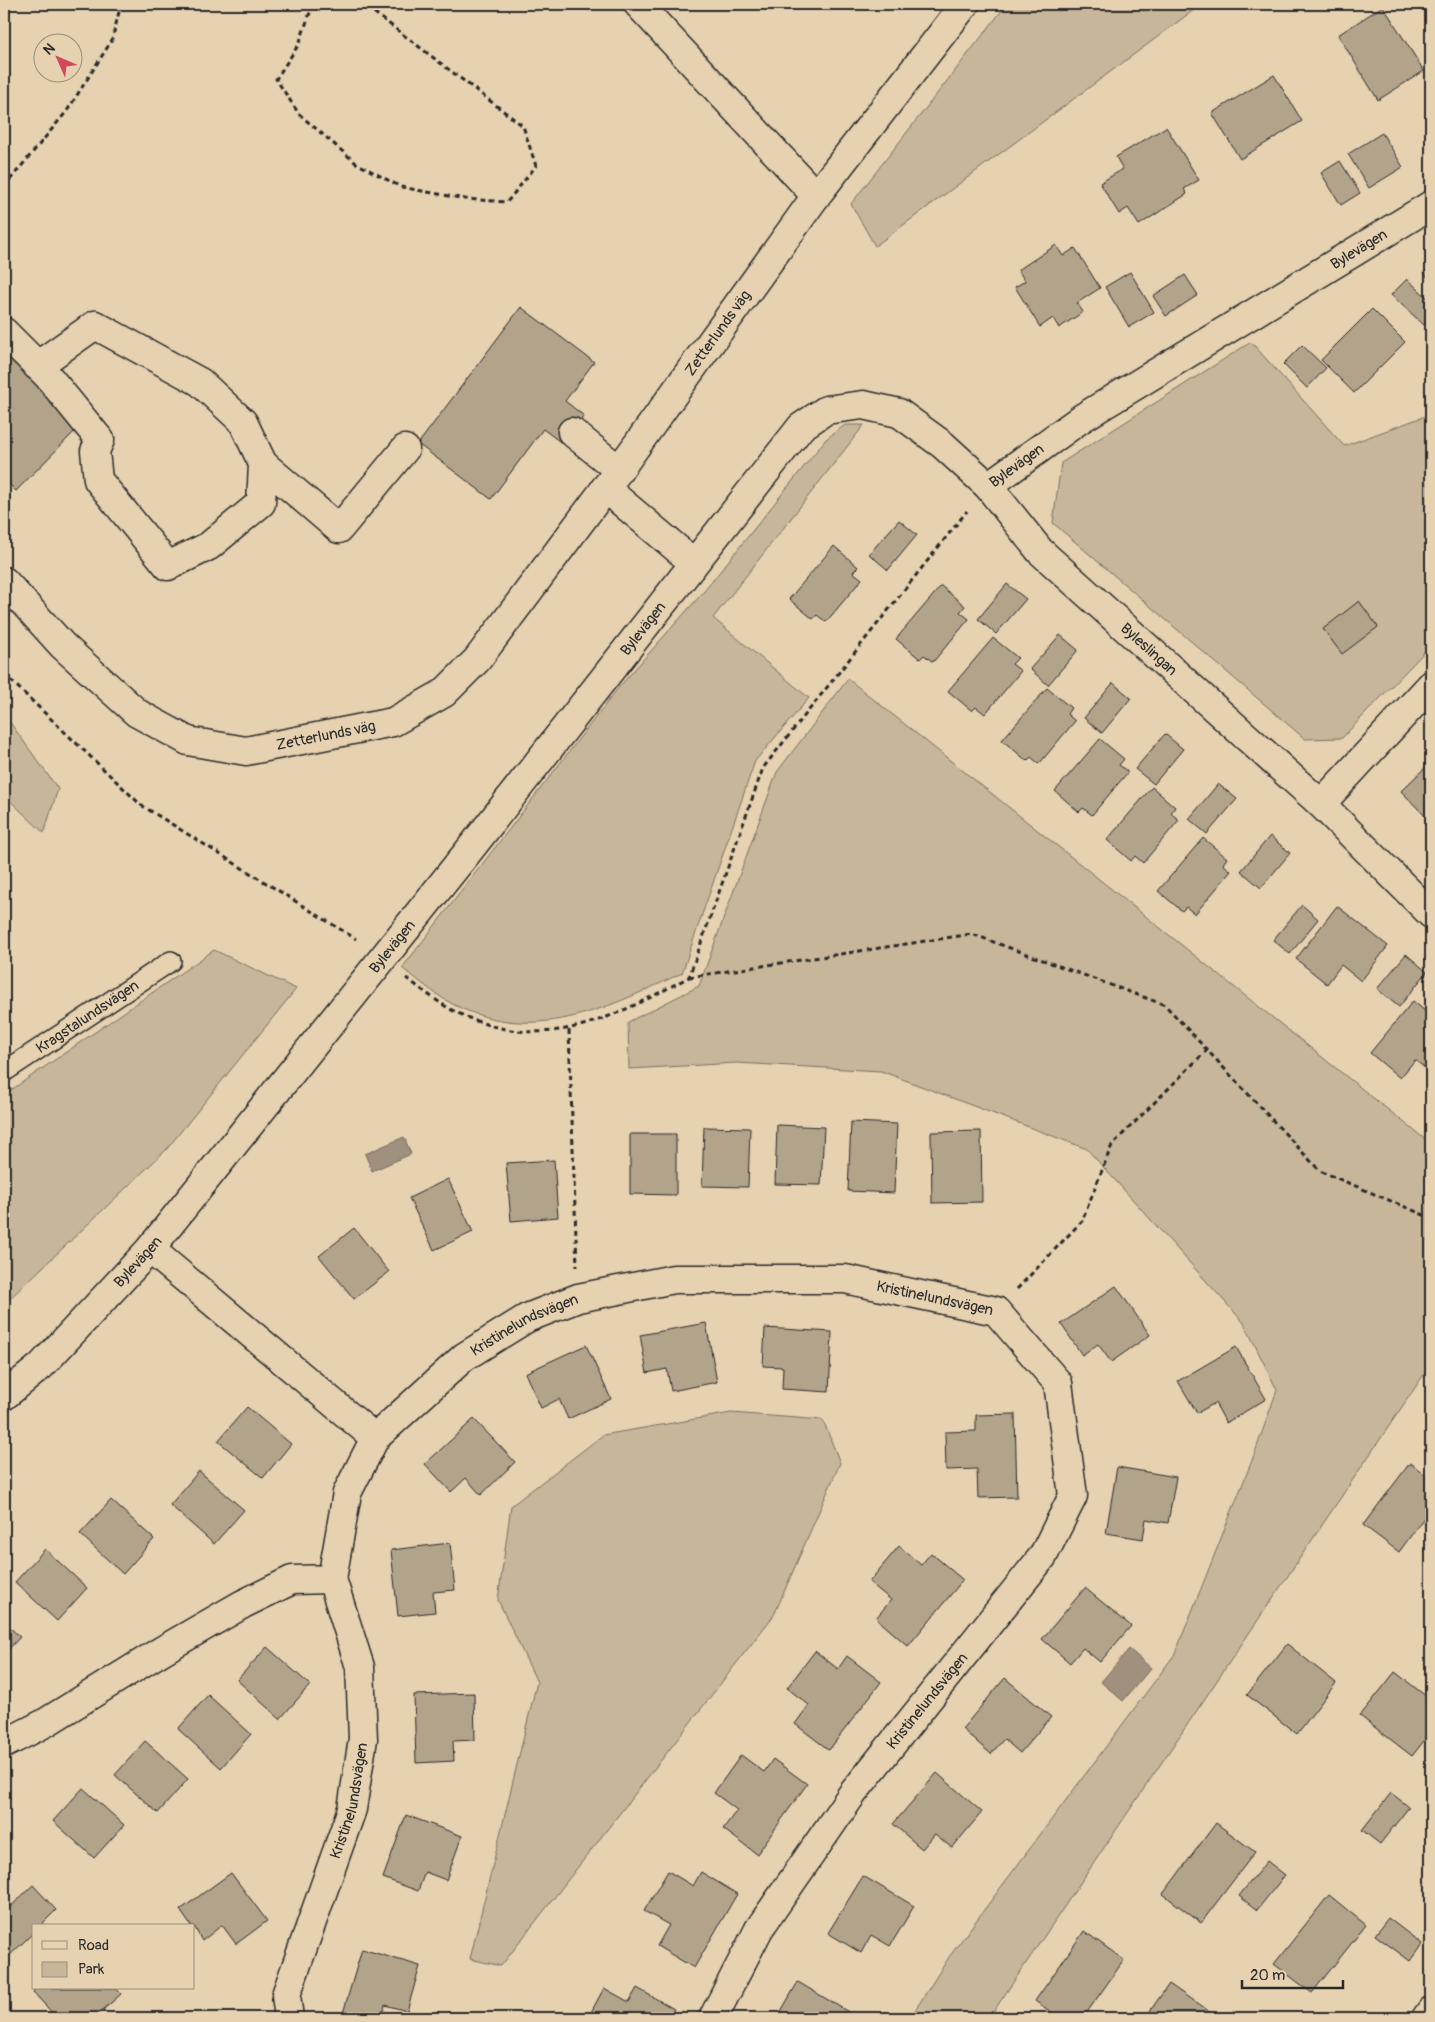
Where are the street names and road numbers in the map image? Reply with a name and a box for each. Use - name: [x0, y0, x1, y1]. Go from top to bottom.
- street label: Bylevägen: [1327, 225, 1391, 274]
- street label: Zetterlunds väg: [681, 287, 755, 380]
- street label: Bylevägen: [986, 440, 1048, 492]
- street label: Bylevägen: [616, 598, 670, 660]
- street label: Byleslingan: [1116, 619, 1181, 680]
- street label: Zetterlunds väg: [275, 717, 377, 755]
- street label: Bylevägen: [365, 916, 420, 977]
- street label: Kragstalundsvägen: [33, 976, 143, 1058]
- street label: Bylevägen: [110, 1232, 167, 1292]
- street label: Kristinelundsvägen: [875, 1277, 995, 1320]
- street label: Kristinelundsvägen: [467, 1290, 581, 1361]
- street label: Kristinelundsvägen: [883, 1649, 972, 1753]
- street label: Kristinelundsvägen: [326, 1741, 372, 1861]

